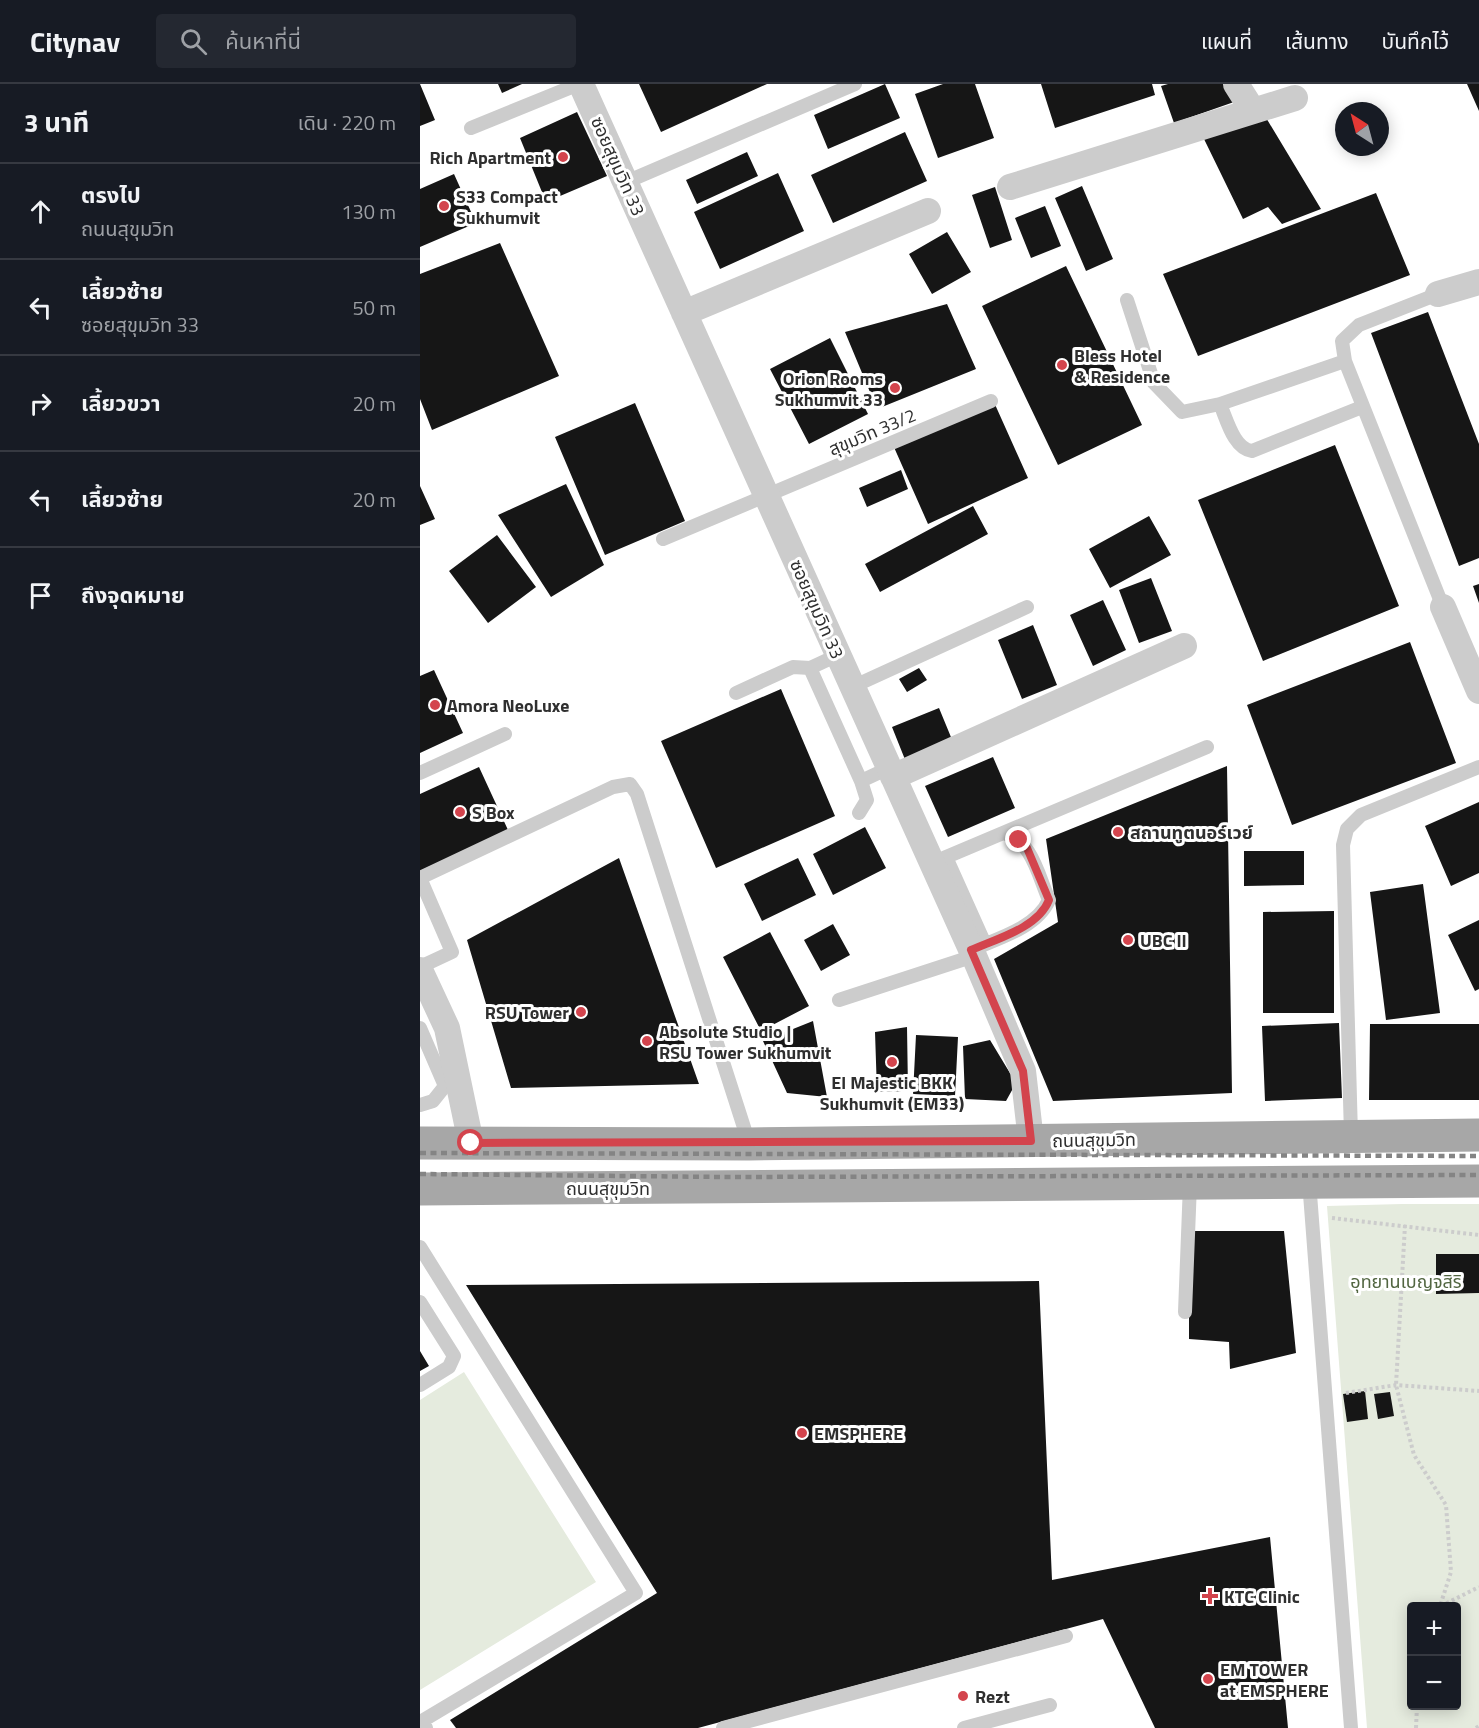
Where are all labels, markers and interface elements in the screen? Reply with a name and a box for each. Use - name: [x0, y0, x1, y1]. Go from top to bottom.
- search box: [156, 14, 576, 68]
- text: Citynav: [30, 20, 120, 63]
- text: ค้นหาที่นี่: [225, 24, 301, 58]
- icon: search: [177, 25, 210, 58]
- text: แผนที่: [1201, 25, 1252, 57]
- text: เส้นทาง: [1285, 25, 1349, 57]
- text: บันทึกไว้: [1382, 25, 1449, 57]
- north arrow: [1335, 102, 1389, 156]
- text: 3 นาที: [24, 103, 89, 142]
- text: เดิน · 220 m: [298, 107, 396, 138]
- street label: ซอยสุขุมวิท 33: [584, 112, 652, 220]
- place label: Rich Apartment: [429, 144, 551, 171]
- marker: Rich Apartment: [556, 150, 570, 164]
- text: ตรงไป: [81, 178, 141, 212]
- place label: S33 Compact Sukhumvit: [456, 183, 558, 231]
- icon: ahead: [24, 195, 57, 228]
- text: 130 m: [341, 196, 396, 227]
- marker: S33 Compact Sukhumvit: [437, 199, 451, 213]
- text: ถนนสุขุมวิท: [81, 213, 174, 244]
- text: เลี้ยวซ้าย: [81, 274, 163, 308]
- icon: left: [24, 291, 57, 324]
- text: 50 m: [352, 292, 396, 323]
- text: ซอยสุขุมวิท 33: [81, 309, 199, 340]
- place label: Bless Hotel & Residence: [1074, 342, 1170, 390]
- marker: Bless Hotel & Residence: [1055, 358, 1069, 372]
- place label: Orion Rooms Sukhumvit 33: [775, 365, 883, 413]
- marker: Orion Rooms Sukhumvit 33: [888, 381, 902, 395]
- text: เลี้ยวขวา: [81, 386, 161, 420]
- icon: right: [24, 387, 57, 420]
- text: 20 m: [352, 388, 396, 419]
- street label: สุขุมวิท 33/2: [824, 401, 920, 463]
- text: เลี้ยวซ้าย: [81, 482, 163, 516]
- icon: left: [24, 483, 57, 516]
- text: 20 m: [352, 484, 396, 515]
- street label: ซอยสุขุมวิท 33: [783, 555, 851, 663]
- text: ถึงจุดหมาย: [81, 578, 185, 612]
- icon: arrive: [24, 579, 57, 612]
- place label: Amora NeoLuxe: [447, 692, 569, 719]
- marker: Amora NeoLuxe: [428, 698, 442, 712]
- place label: S Box: [472, 799, 515, 826]
- marker: S Box: [453, 805, 467, 819]
- place label: สถานทูตนอร์เวย์: [1130, 819, 1253, 846]
- marker: สถานทูตนอร์เวย์: [1111, 825, 1125, 839]
- route end: [1005, 826, 1031, 852]
- place label: UBC II: [1140, 927, 1187, 954]
- marker: UBC II: [1121, 933, 1135, 947]
- place label: RSU Tower: [485, 999, 569, 1026]
- marker: RSU Tower: [574, 1005, 588, 1019]
- place label: Absolute Studio | RSU Tower Sukhumvit: [659, 1018, 832, 1066]
- marker: Absolute Studio | RSU Tower Sukhumvit: [640, 1034, 654, 1048]
- marker: El Majestic BKK Sukhumvit (EM33): [885, 1055, 899, 1069]
- place label: El Majestic BKK Sukhumvit (EM33): [820, 1069, 964, 1117]
- street label: ถนนสุขุมวิท: [1052, 1126, 1136, 1154]
- route start: [457, 1129, 483, 1155]
- street label: ถนนสุขุมวิท: [566, 1175, 650, 1202]
- park label: อุทยานเบญจสิริ: [1350, 1268, 1462, 1295]
- place label: EMSPHERE: [814, 1420, 903, 1447]
- marker: EMSPHERE: [795, 1426, 809, 1440]
- place label: KTC Clinic: [1224, 1583, 1300, 1610]
- marker: KTC Clinic: [1201, 1587, 1219, 1605]
- map controls: [1407, 1602, 1461, 1710]
- button: +: [1407, 1602, 1461, 1656]
- place label: EM TOWER at EMSPHERE: [1220, 1656, 1329, 1704]
- button: −: [1407, 1656, 1461, 1710]
- marker: EM TOWER at EMSPHERE: [1201, 1672, 1215, 1686]
- place label: Rezt: [975, 1683, 1010, 1710]
- marker: Rezt: [956, 1689, 970, 1703]

